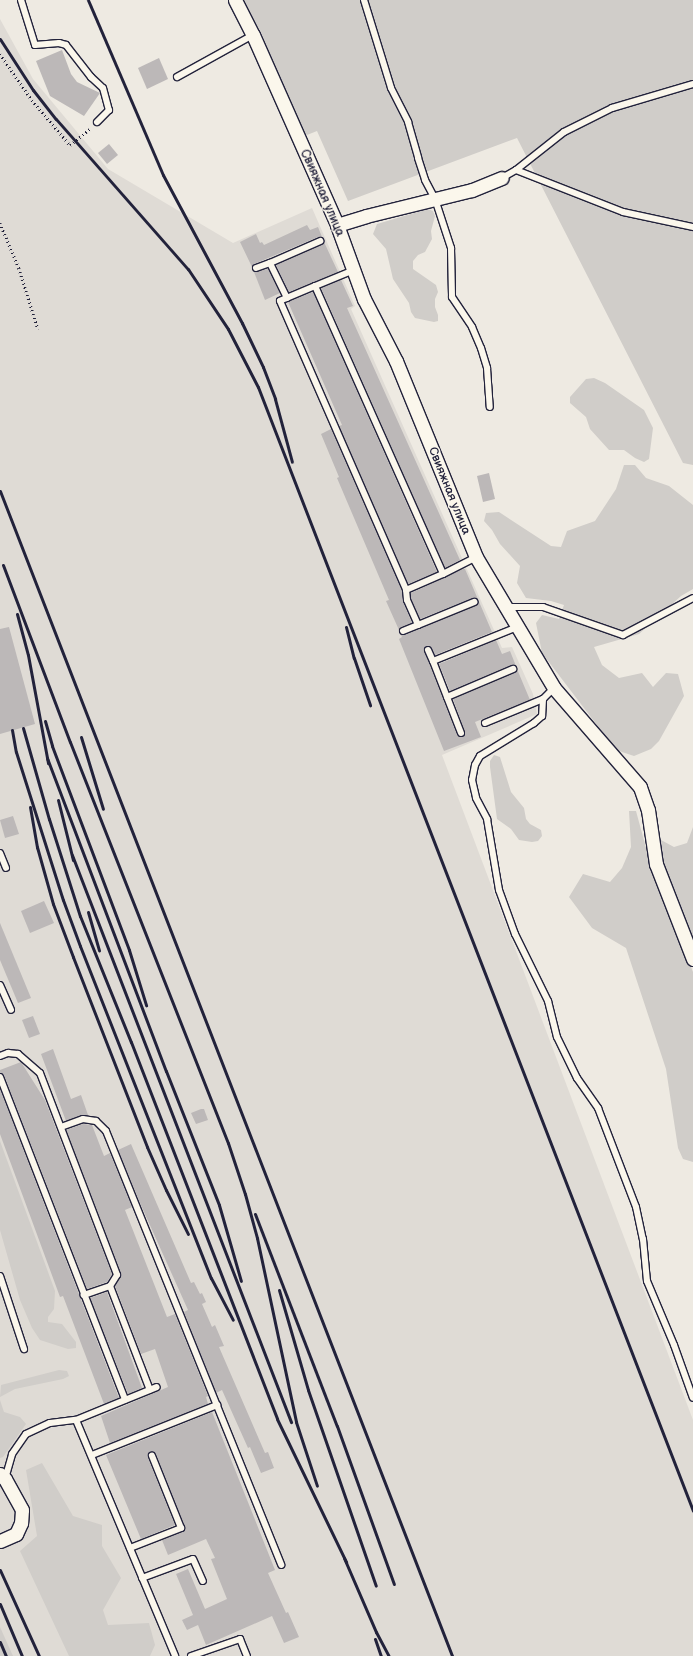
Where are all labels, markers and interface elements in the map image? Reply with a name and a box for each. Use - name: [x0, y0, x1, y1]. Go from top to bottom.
- street label: Свияжная улица: [297, 147, 347, 239]
- street label: Свияжная улица: [425, 445, 473, 537]

